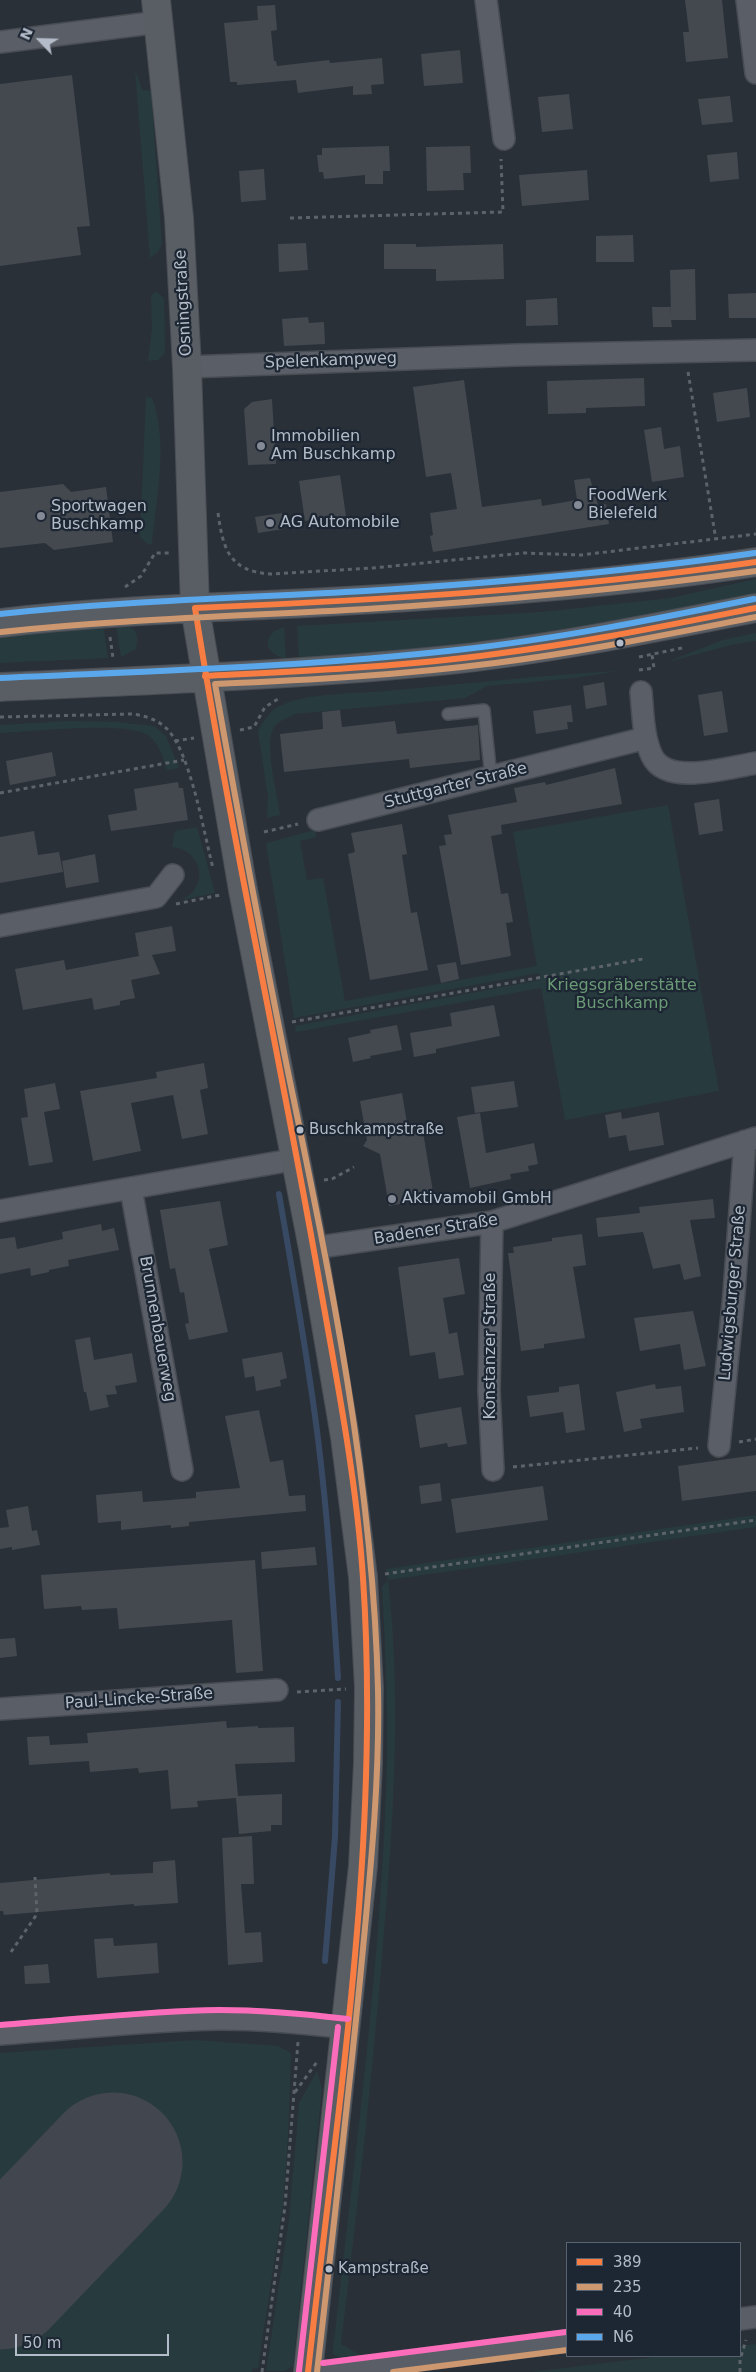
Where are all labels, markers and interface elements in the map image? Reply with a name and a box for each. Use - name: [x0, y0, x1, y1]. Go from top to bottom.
- north arrow: [15, 15, 65, 65]
- text: N: [17, 25, 36, 43]
- street label: Osningstraße: [172, 249, 196, 357]
- street label: Spelenkampweg: [265, 349, 397, 373]
- place label: Immobilien Am Buschkamp: [271, 427, 396, 465]
- marker: Immobilien Am Buschkamp: [255, 440, 267, 452]
- place label: FoodWerk Bielefeld: [588, 486, 667, 524]
- place label: Sportwagen Buschkamp: [51, 497, 147, 535]
- marker: FoodWerk Bielefeld: [572, 499, 584, 511]
- marker: Sportwagen Buschkamp: [35, 510, 47, 522]
- place label: AG Automobile: [280, 513, 400, 533]
- marker: AG Automobile: [264, 517, 276, 529]
- unlabelled marker: [615, 638, 625, 648]
- street label: Stuttgarter Straße: [383, 759, 529, 813]
- park label: Kriegsgräberstätte Buschkamp: [547, 976, 697, 1014]
- place label: Buschkampstraße: [309, 1121, 444, 1139]
- marker: Buschkampstraße: [295, 1125, 305, 1135]
- place label: Aktivamobil GmbH: [402, 1189, 552, 1209]
- marker: Aktivamobil GmbH: [386, 1193, 398, 1205]
- street label: Ludwigsburger Straße: [716, 1205, 750, 1381]
- street label: Badener Straße: [373, 1211, 499, 1249]
- street label: Brunnenbauerweg: [135, 1255, 179, 1403]
- street label: Konstanzer Straße: [481, 1273, 501, 1419]
- street label: Paul-Lincke-Straße: [64, 1684, 214, 1714]
- legend: [566, 2242, 741, 2357]
- text: 389: [613, 2253, 642, 2271]
- place label: Kampstraße: [338, 2260, 429, 2278]
- marker: Kampstraße: [324, 2264, 334, 2274]
- text: 235: [613, 2278, 642, 2296]
- text: 40: [613, 2303, 632, 2321]
- scale bar: [18, 2324, 171, 2356]
- text: N6: [613, 2328, 634, 2346]
- text: 50 m: [23, 2334, 61, 2352]

